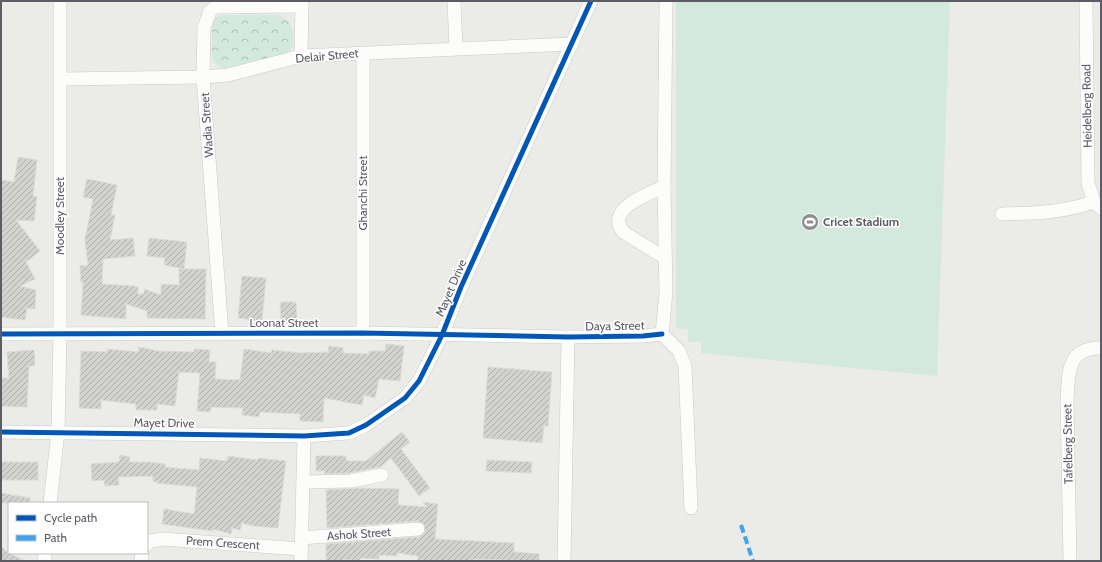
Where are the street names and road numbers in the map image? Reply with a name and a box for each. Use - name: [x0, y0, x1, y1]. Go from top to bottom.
- street label: Delair Street: [295, 45, 359, 66]
- street label: Heidelberg Road: [1078, 64, 1095, 148]
- street label: Wadia Street: [197, 92, 216, 158]
- street label: Ghanchi Street: [355, 155, 370, 231]
- street label: Moodley Street: [52, 177, 67, 255]
- street label: Mayet Drive: [432, 257, 469, 319]
- street label: Loonat Street: [249, 315, 319, 330]
- street label: Daya Street: [585, 317, 645, 334]
- street label: Tafelberg Street: [1059, 404, 1076, 484]
- street label: Mayet Drive: [133, 414, 195, 431]
- street label: Ashok Street: [326, 524, 392, 543]
- street label: Prem Crescent: [186, 532, 260, 553]

